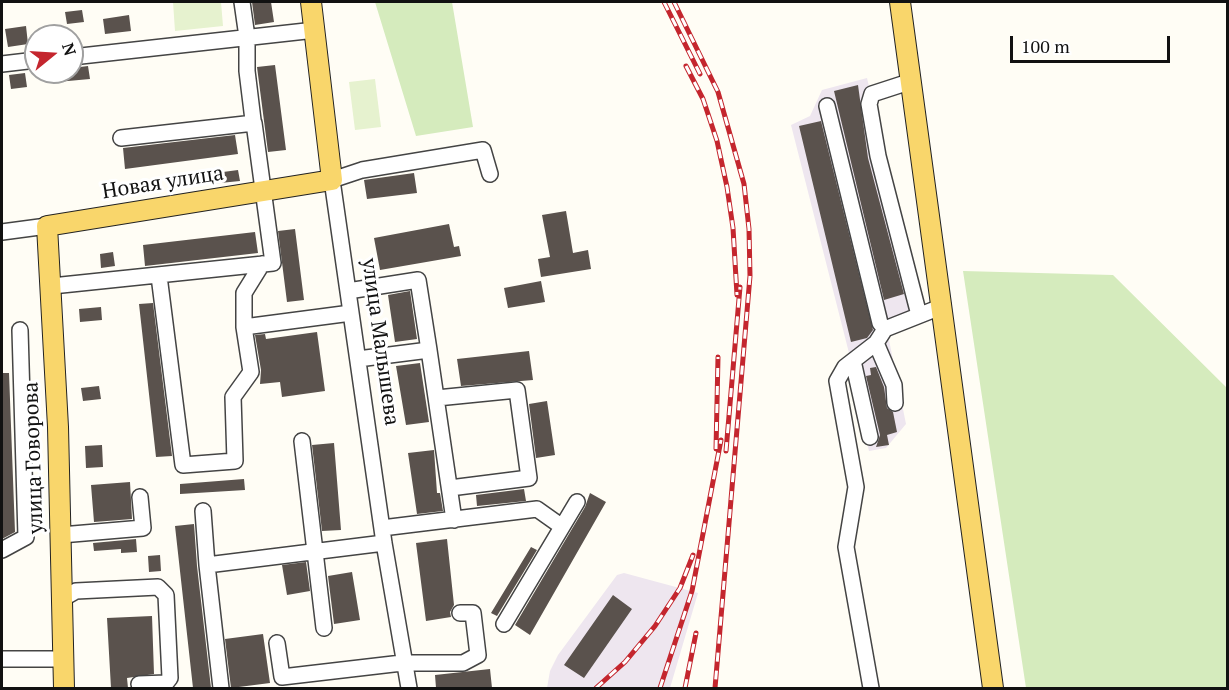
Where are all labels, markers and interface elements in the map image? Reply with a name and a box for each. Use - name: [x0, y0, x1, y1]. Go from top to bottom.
- north arrow: [24, 24, 84, 84]
- scale bar: [1013, 24, 1174, 62]
- text: 100 m: [1021, 34, 1070, 58]
- text: N: [57, 40, 82, 58]
- street label: Новая улица: [100, 161, 226, 205]
- street label: улица Малышева: [356, 257, 404, 427]
- street label: улица Говорова: [19, 382, 49, 534]

